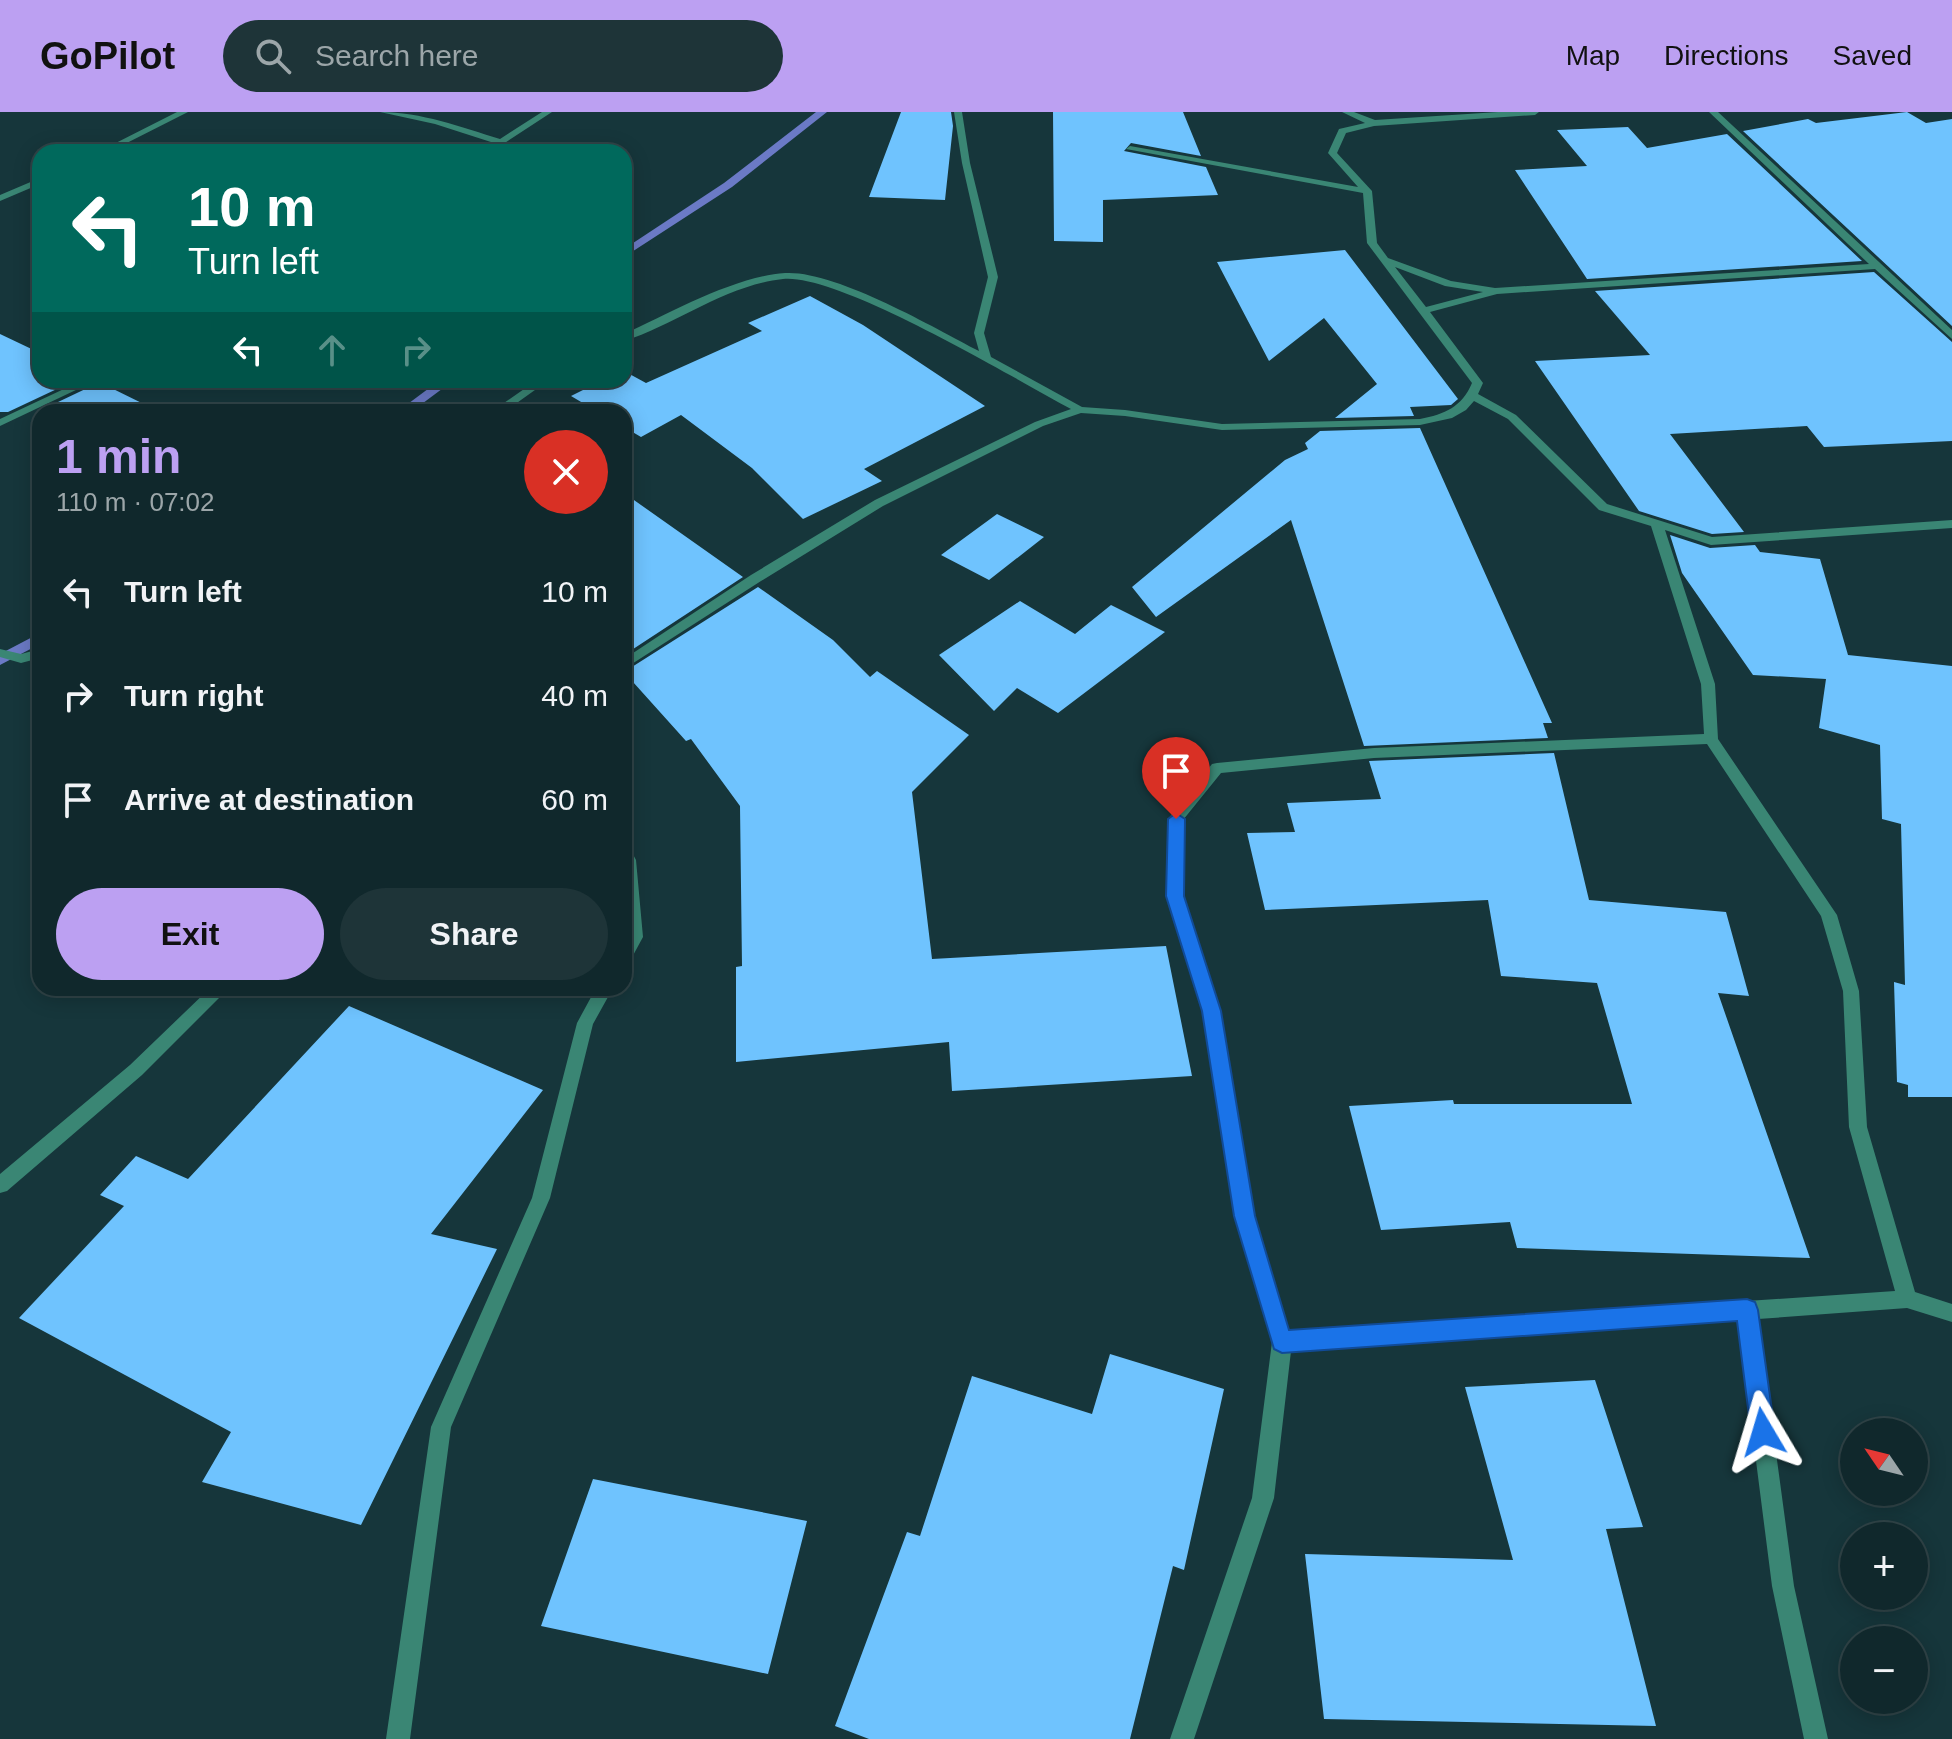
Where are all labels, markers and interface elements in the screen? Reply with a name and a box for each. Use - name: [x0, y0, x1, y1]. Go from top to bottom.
- search box: [223, 20, 783, 92]
- icon: search: [251, 34, 295, 78]
- text: GoPilot: [40, 35, 175, 77]
- text: Search here: [315, 39, 479, 72]
- text: Map: [1566, 40, 1620, 71]
- text: Directions: [1664, 40, 1789, 71]
- text: Saved: [1833, 40, 1912, 71]
- text: 10 m: [188, 175, 316, 238]
- icon: left: [56, 176, 160, 280]
- text: Turn left: [188, 241, 319, 282]
- icon: left: [226, 328, 270, 372]
- icon: ahead: [310, 328, 354, 372]
- icon: right: [394, 328, 438, 372]
- text: 1 min: [56, 430, 181, 483]
- button: close: [524, 430, 608, 514]
- text: 110 m · 07:02: [56, 487, 215, 517]
- icon: left: [56, 570, 100, 614]
- text: Turn left: [124, 575, 242, 608]
- text: 10 m: [541, 575, 608, 608]
- icon: right: [56, 674, 100, 718]
- text: Turn right: [124, 679, 263, 712]
- text: 40 m: [541, 679, 608, 712]
- pin: [1142, 737, 1210, 819]
- icon: arrive: [1154, 749, 1198, 793]
- icon: arrive: [56, 778, 100, 822]
- text: Arrive at destination: [124, 783, 414, 816]
- text: 60 m: [541, 783, 608, 816]
- button: Exit: [56, 888, 324, 980]
- button: Share: [340, 888, 608, 980]
- position arrow: [1721, 1390, 1805, 1474]
- north arrow: [1840, 1418, 1928, 1506]
- map controls: [1840, 1418, 1928, 1714]
- button: +: [1840, 1522, 1928, 1610]
- button: −: [1840, 1626, 1928, 1714]

